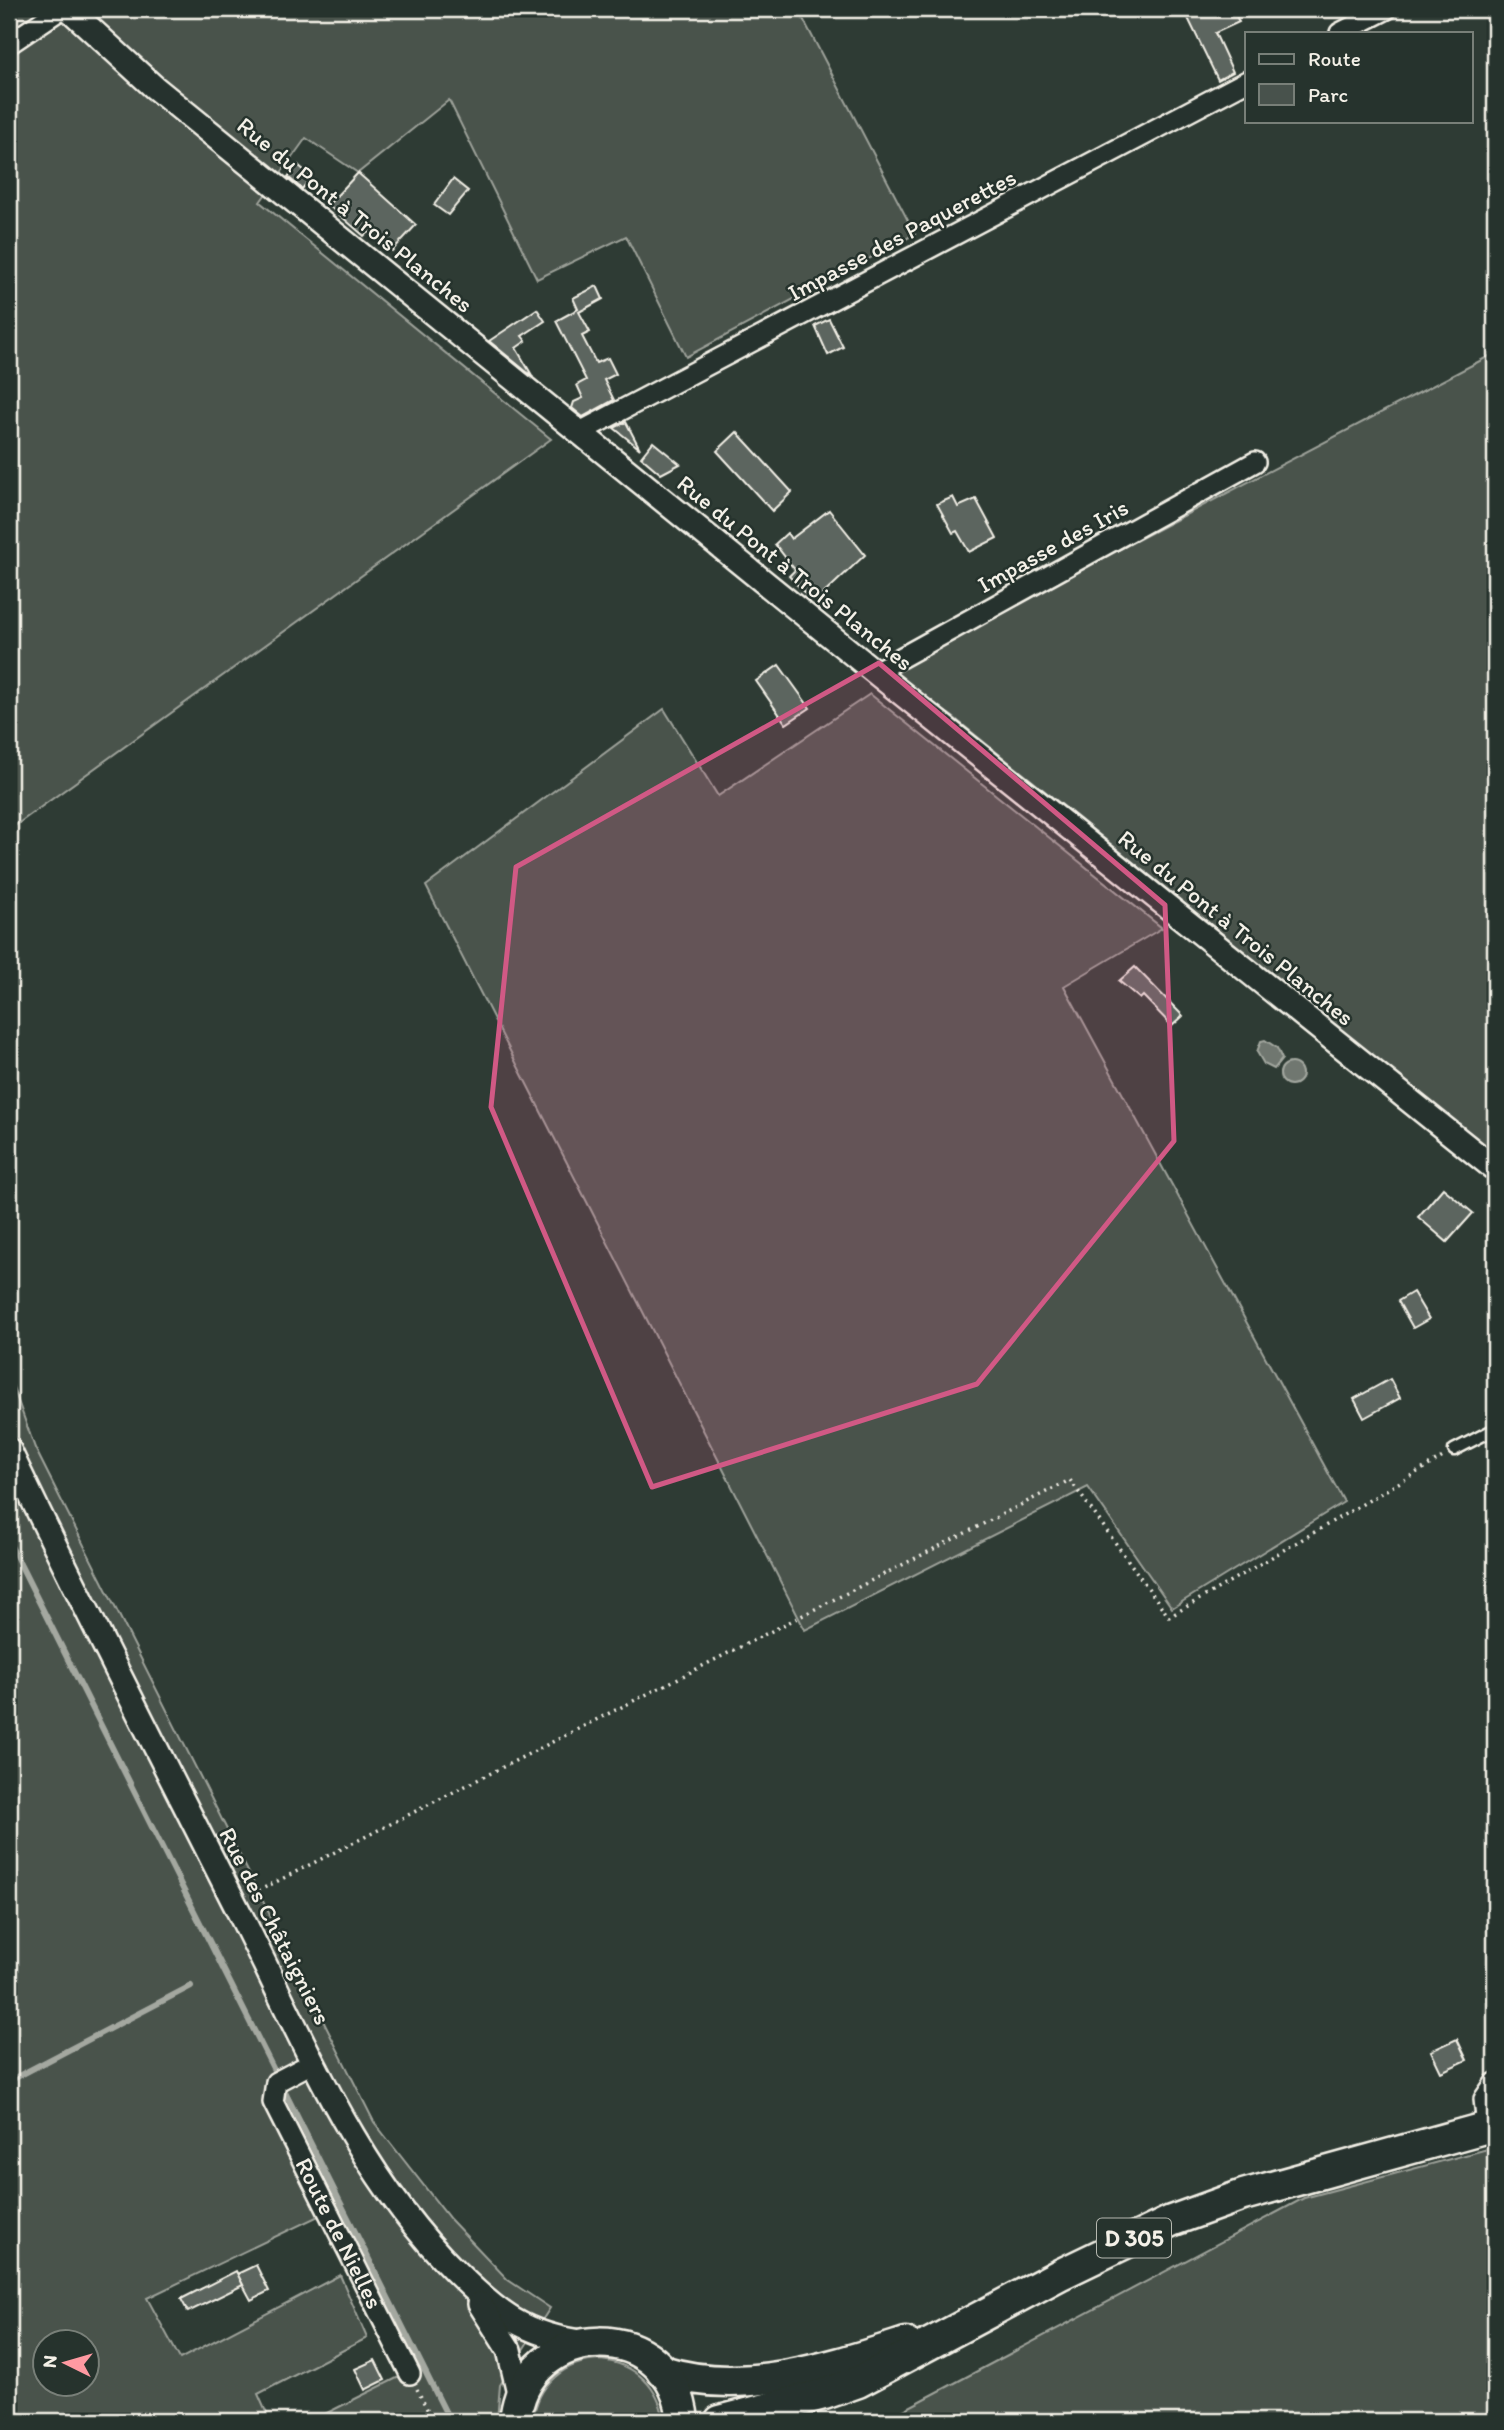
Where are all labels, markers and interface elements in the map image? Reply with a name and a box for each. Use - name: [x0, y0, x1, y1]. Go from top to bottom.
- legend: [1245, 32, 1472, 122]
- text: Route: [1308, 46, 1361, 71]
- text: Parc: [1308, 82, 1348, 107]
- street label: Rue du Pont à Trois Planches: [232, 110, 479, 319]
- street label: Impasse des Paquerettes: [783, 162, 1021, 307]
- street label: Rue du Pont à Trois Planches: [672, 468, 919, 677]
- street label: Impasse des Iris: [972, 492, 1133, 599]
- street label: Rue du Pont à Trois Planches: [1113, 823, 1360, 1032]
- street label: Rue des Châtaigniers: [213, 1822, 338, 2029]
- street label: Route de Nielles: [289, 2153, 390, 2313]
- road number: D 305: [1097, 2218, 1171, 2258]
- north arrow: [32, 2328, 102, 2398]
- text: N: [38, 2354, 62, 2369]

